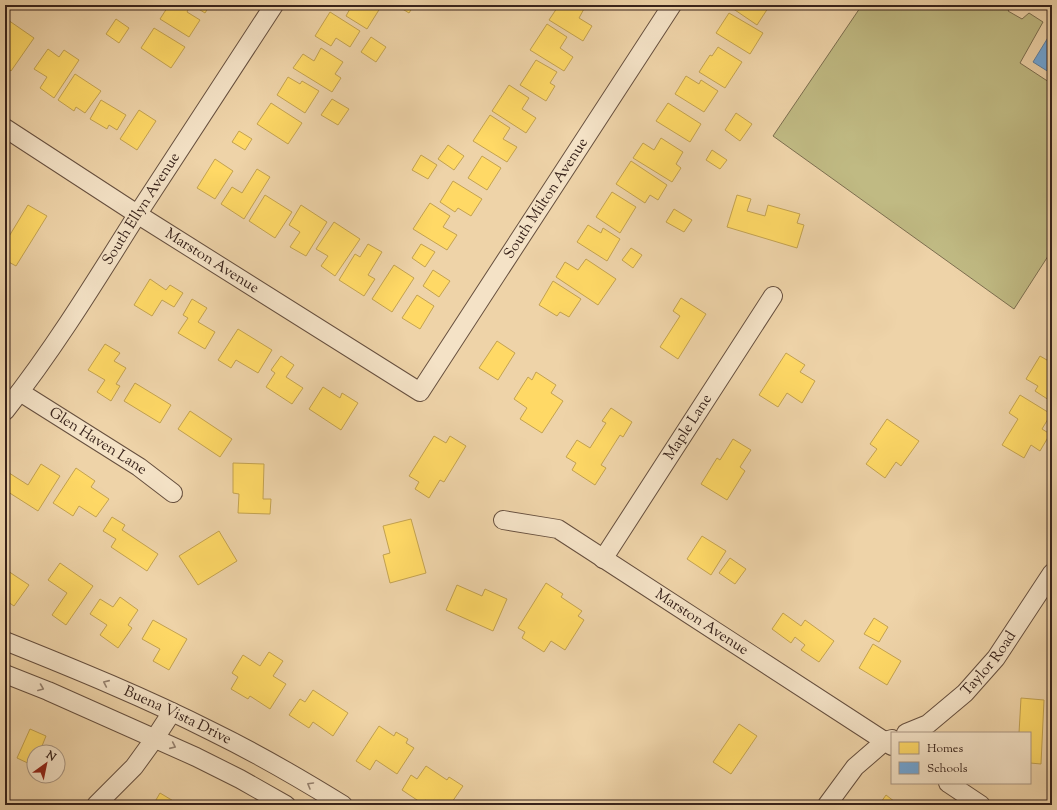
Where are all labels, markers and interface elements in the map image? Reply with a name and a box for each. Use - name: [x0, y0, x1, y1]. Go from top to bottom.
- street label: South Milton Avenue: [499, 134, 593, 263]
- street label: South Ellyn Avenue: [98, 148, 185, 269]
- street label: Marston Avenue: [161, 224, 263, 299]
- street label: Maple Lane: [659, 390, 717, 464]
- street label: Glen Haven Lane: [45, 402, 151, 480]
- street label: Marston Avenue: [651, 584, 752, 660]
- street label: Taylor Road: [956, 626, 1022, 701]
- one-way arrow: [103, 679, 110, 687]
- street label: Buena Vista Drive: [120, 681, 235, 750]
- one-way arrow: [38, 684, 45, 692]
- legend: [891, 732, 1031, 784]
- text: Homes: [927, 740, 963, 758]
- one-way arrow: [168, 741, 176, 749]
- north arrow: [26, 744, 66, 784]
- text: N: [42, 747, 59, 766]
- text: Schools: [927, 760, 968, 778]
- one-way arrow: [307, 782, 314, 789]

